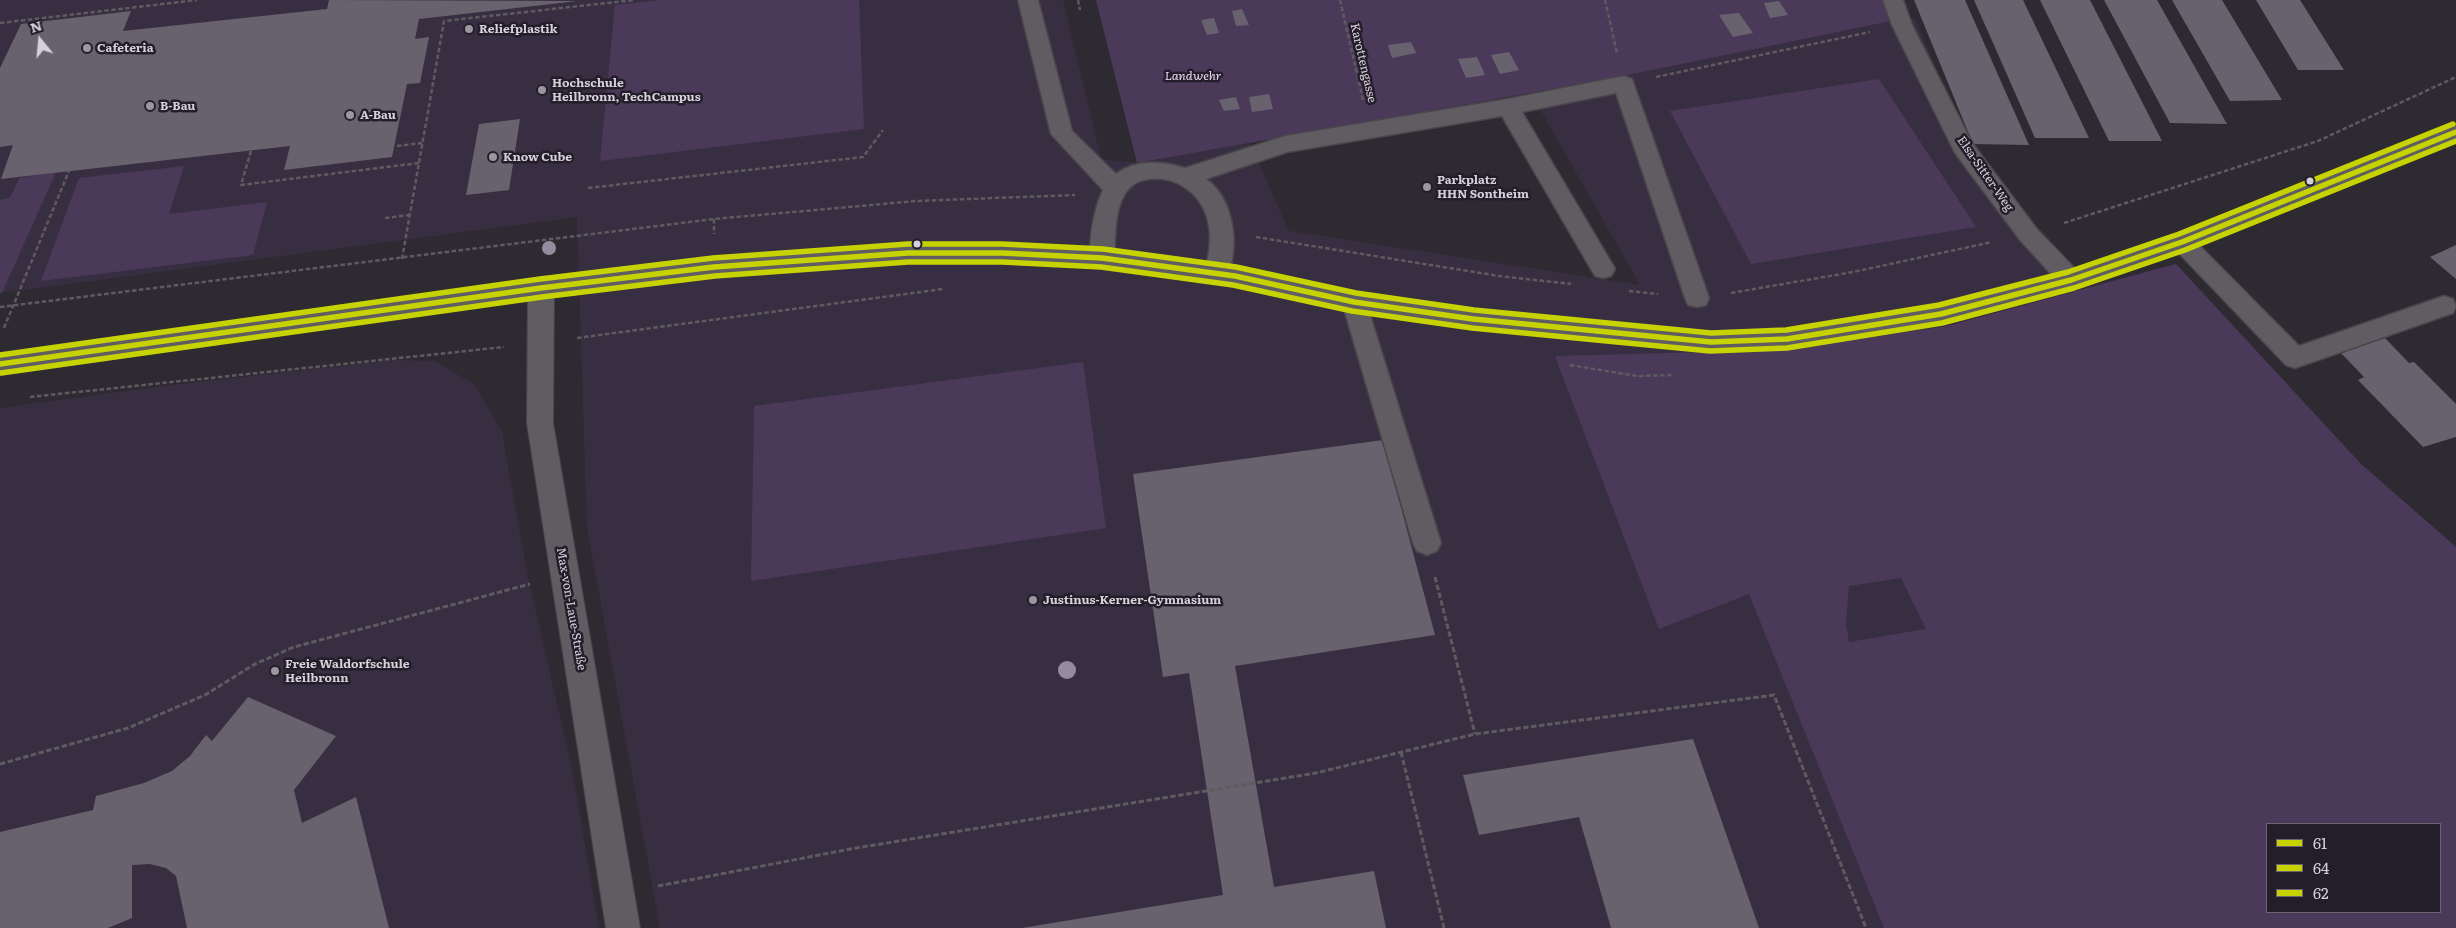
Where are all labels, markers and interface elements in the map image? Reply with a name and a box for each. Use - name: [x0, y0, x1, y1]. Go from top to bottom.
- text: N: [27, 14, 44, 37]
- north arrow: [15, 15, 65, 65]
- place label: Reliefplastik: [479, 22, 558, 36]
- street label: Karottengasse: [1347, 22, 1379, 104]
- marker: Reliefplastik: [463, 23, 475, 35]
- place label: Cafeteria: [97, 41, 154, 55]
- marker: Cafeteria: [81, 42, 93, 54]
- park label: Landwehr: [1165, 69, 1221, 83]
- place label: Hochschule Heilbronn, TechCampus: [552, 76, 701, 104]
- marker: Hochschule Heilbronn, TechCampus: [536, 84, 548, 96]
- place label: B-Bau: [160, 99, 195, 113]
- marker: B-Bau: [144, 100, 156, 112]
- place label: A-Bau: [360, 108, 396, 122]
- marker: A-Bau: [344, 109, 356, 121]
- street label: Elsa-Sitter-Weg: [1954, 134, 2016, 214]
- place label: Know Cube: [503, 150, 572, 164]
- marker: Know Cube: [487, 151, 499, 163]
- place label: Parkplatz HHN Sontheim: [1437, 173, 1529, 201]
- unlabelled marker: [2305, 176, 2315, 186]
- marker: Parkplatz HHN Sontheim: [1421, 181, 1433, 193]
- unlabelled marker: [912, 239, 922, 249]
- street label: Max-von-Laue-Straße: [553, 546, 589, 672]
- place label: Justinus-Kerner-Gymnasium: [1043, 593, 1221, 607]
- marker: Justinus-Kerner-Gymnasium: [1027, 594, 1039, 606]
- place label: Freie Waldorfschule Heilbronn: [285, 657, 410, 685]
- marker: Freie Waldorfschule Heilbronn: [269, 665, 281, 677]
- legend: [2266, 823, 2441, 913]
- text: 61: [2313, 831, 2327, 854]
- text: 64: [2313, 856, 2329, 879]
- text: 62: [2313, 881, 2329, 904]

